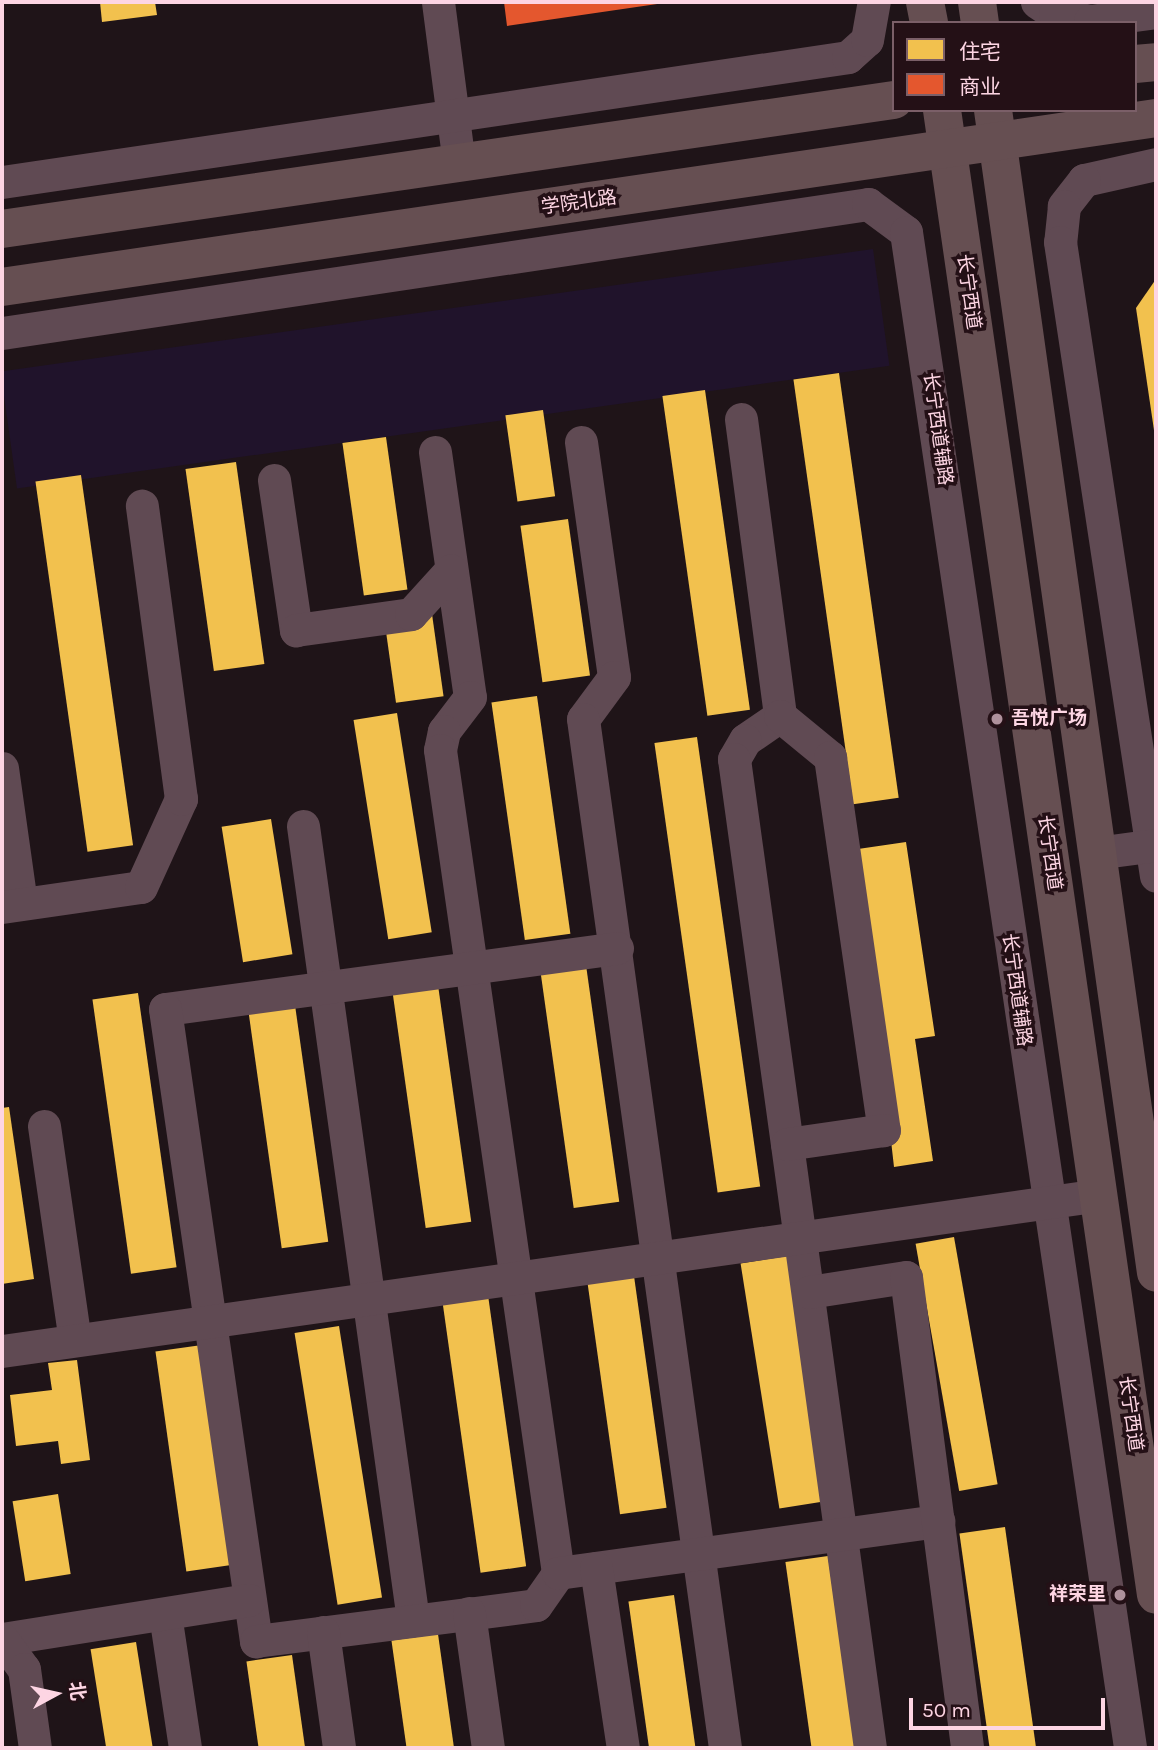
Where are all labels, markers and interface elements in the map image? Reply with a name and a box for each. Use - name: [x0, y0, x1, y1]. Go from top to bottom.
- legend: [892, 21, 1137, 112]
- text: 住宅: [959, 40, 1001, 64]
- text: 商业: [959, 75, 1001, 99]
- street label: 学院北路: [540, 186, 618, 220]
- street label: 长宁西道: [951, 253, 985, 331]
- street label: 长宁西道辅路: [918, 371, 956, 487]
- place label: 吾悦广场: [1011, 708, 1087, 730]
- marker: 吾悦广场: [989, 711, 1005, 727]
- street label: 长宁西道: [1032, 814, 1066, 892]
- street label: 长宁西道辅路: [997, 932, 1035, 1048]
- street label: 长宁西道: [1113, 1375, 1147, 1453]
- place label: 祥荣里: [1049, 1584, 1106, 1606]
- marker: 祥荣里: [1112, 1587, 1128, 1603]
- north arrow: [21, 1659, 91, 1729]
- text: 北: [65, 1680, 89, 1702]
- scale bar: [913, 1684, 1109, 1728]
- text: 50 m: [922, 1698, 971, 1722]

